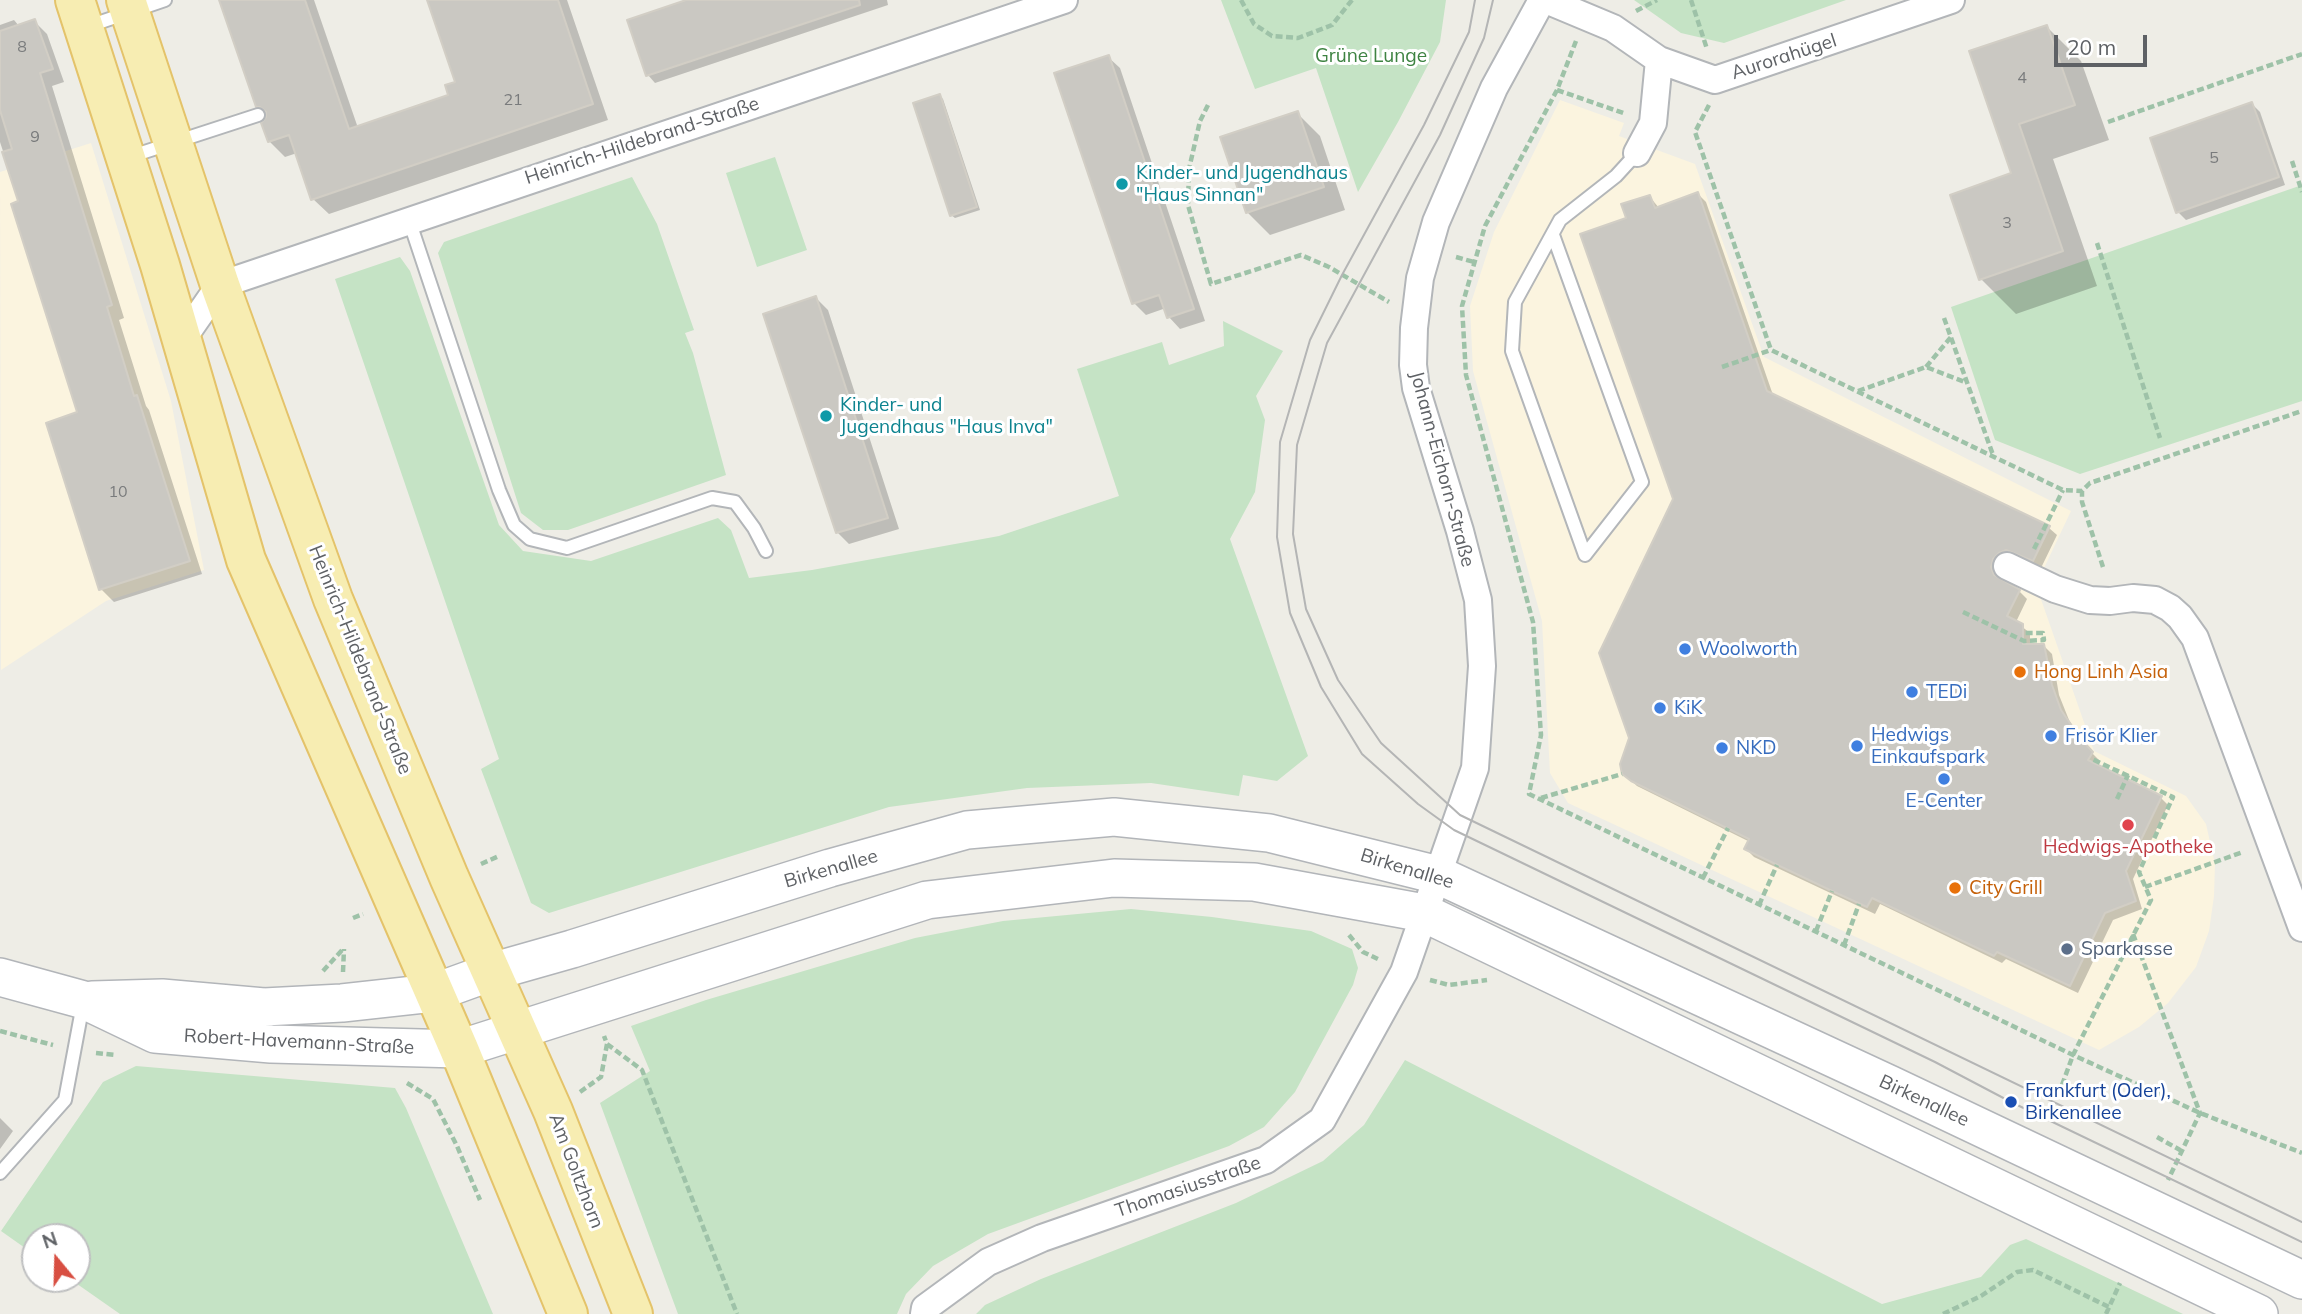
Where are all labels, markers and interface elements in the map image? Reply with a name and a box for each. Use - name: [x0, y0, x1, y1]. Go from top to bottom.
- scale bar: [2057, 21, 2150, 65]
- street label: Aurorahügel: [1729, 29, 1839, 85]
- text: 20 m: [2067, 34, 2116, 60]
- house number: 8: [17, 37, 27, 57]
- park label: Grüne Lunge: [1315, 45, 1427, 67]
- house number: 4: [2017, 68, 2027, 88]
- house number: 21: [503, 90, 523, 110]
- street label: Heinrich-Hildebrand-Straße: [522, 92, 762, 190]
- house number: 9: [30, 127, 40, 147]
- house number: 5: [2209, 148, 2219, 168]
- place label: Kinder- und Jugendhaus "Haus Sinnan": [1136, 162, 1348, 206]
- marker: Kinder- und Jugendhaus "Haus Sinnan": [1114, 176, 1130, 192]
- house number: 3: [2002, 213, 2012, 233]
- street label: Johann-Eichorn-Straße: [1405, 369, 1479, 569]
- place label: Kinder- und Jugendhaus "Haus Inva": [840, 394, 1053, 438]
- marker: Kinder- und Jugendhaus "Haus Inva": [818, 408, 834, 424]
- house number: 10: [108, 482, 128, 502]
- street label: Heinrich-Hildebrand-Straße: [304, 542, 416, 778]
- place label: Woolworth: [1699, 638, 1798, 660]
- marker: Woolworth: [1677, 641, 1693, 657]
- place label: Hong Linh Asia: [2034, 661, 2168, 683]
- marker: Hong Linh Asia: [2012, 664, 2028, 680]
- place label: TEDi: [1926, 681, 1967, 703]
- marker: TEDi: [1904, 684, 1920, 700]
- place label: KiK: [1674, 697, 1703, 719]
- marker: KiK: [1652, 700, 1668, 716]
- place label: Hedwigs Einkaufspark: [1871, 724, 1985, 768]
- place label: Frisör Klier: [2065, 725, 2157, 747]
- marker: Frisör Klier: [2043, 728, 2059, 744]
- place label: NKD: [1736, 737, 1776, 759]
- marker: Hedwigs Einkaufspark: [1849, 738, 1865, 754]
- marker: NKD: [1714, 740, 1730, 756]
- marker: E-Center: [1936, 771, 1952, 787]
- place label: E-Center: [1906, 790, 1982, 812]
- marker: Hedwigs-Apotheke: [2120, 817, 2136, 833]
- place label: Hedwigs-Apotheke: [2043, 836, 2213, 858]
- street label: Birkenallee: [1358, 844, 1456, 894]
- street label: Birkenallee: [781, 845, 881, 893]
- place label: City Grill: [1969, 877, 2043, 899]
- marker: City Grill: [1947, 880, 1963, 896]
- place label: Sparkasse: [2081, 938, 2173, 960]
- marker: Sparkasse: [2059, 941, 2075, 957]
- street label: Robert-Havemann-Straße: [183, 1025, 415, 1059]
- street label: Birkenallee: [1875, 1070, 1973, 1132]
- place label: Frankfurt (Oder), Birkenallee: [2025, 1080, 2171, 1124]
- marker: Frankfurt (Oder), Birkenallee: [2003, 1094, 2019, 1110]
- street label: Am Goltzhorn: [544, 1110, 608, 1232]
- street label: Thomasiusstraße: [1112, 1151, 1264, 1223]
- north arrow: [21, 1223, 91, 1293]
- text: N: [39, 1226, 61, 1254]

